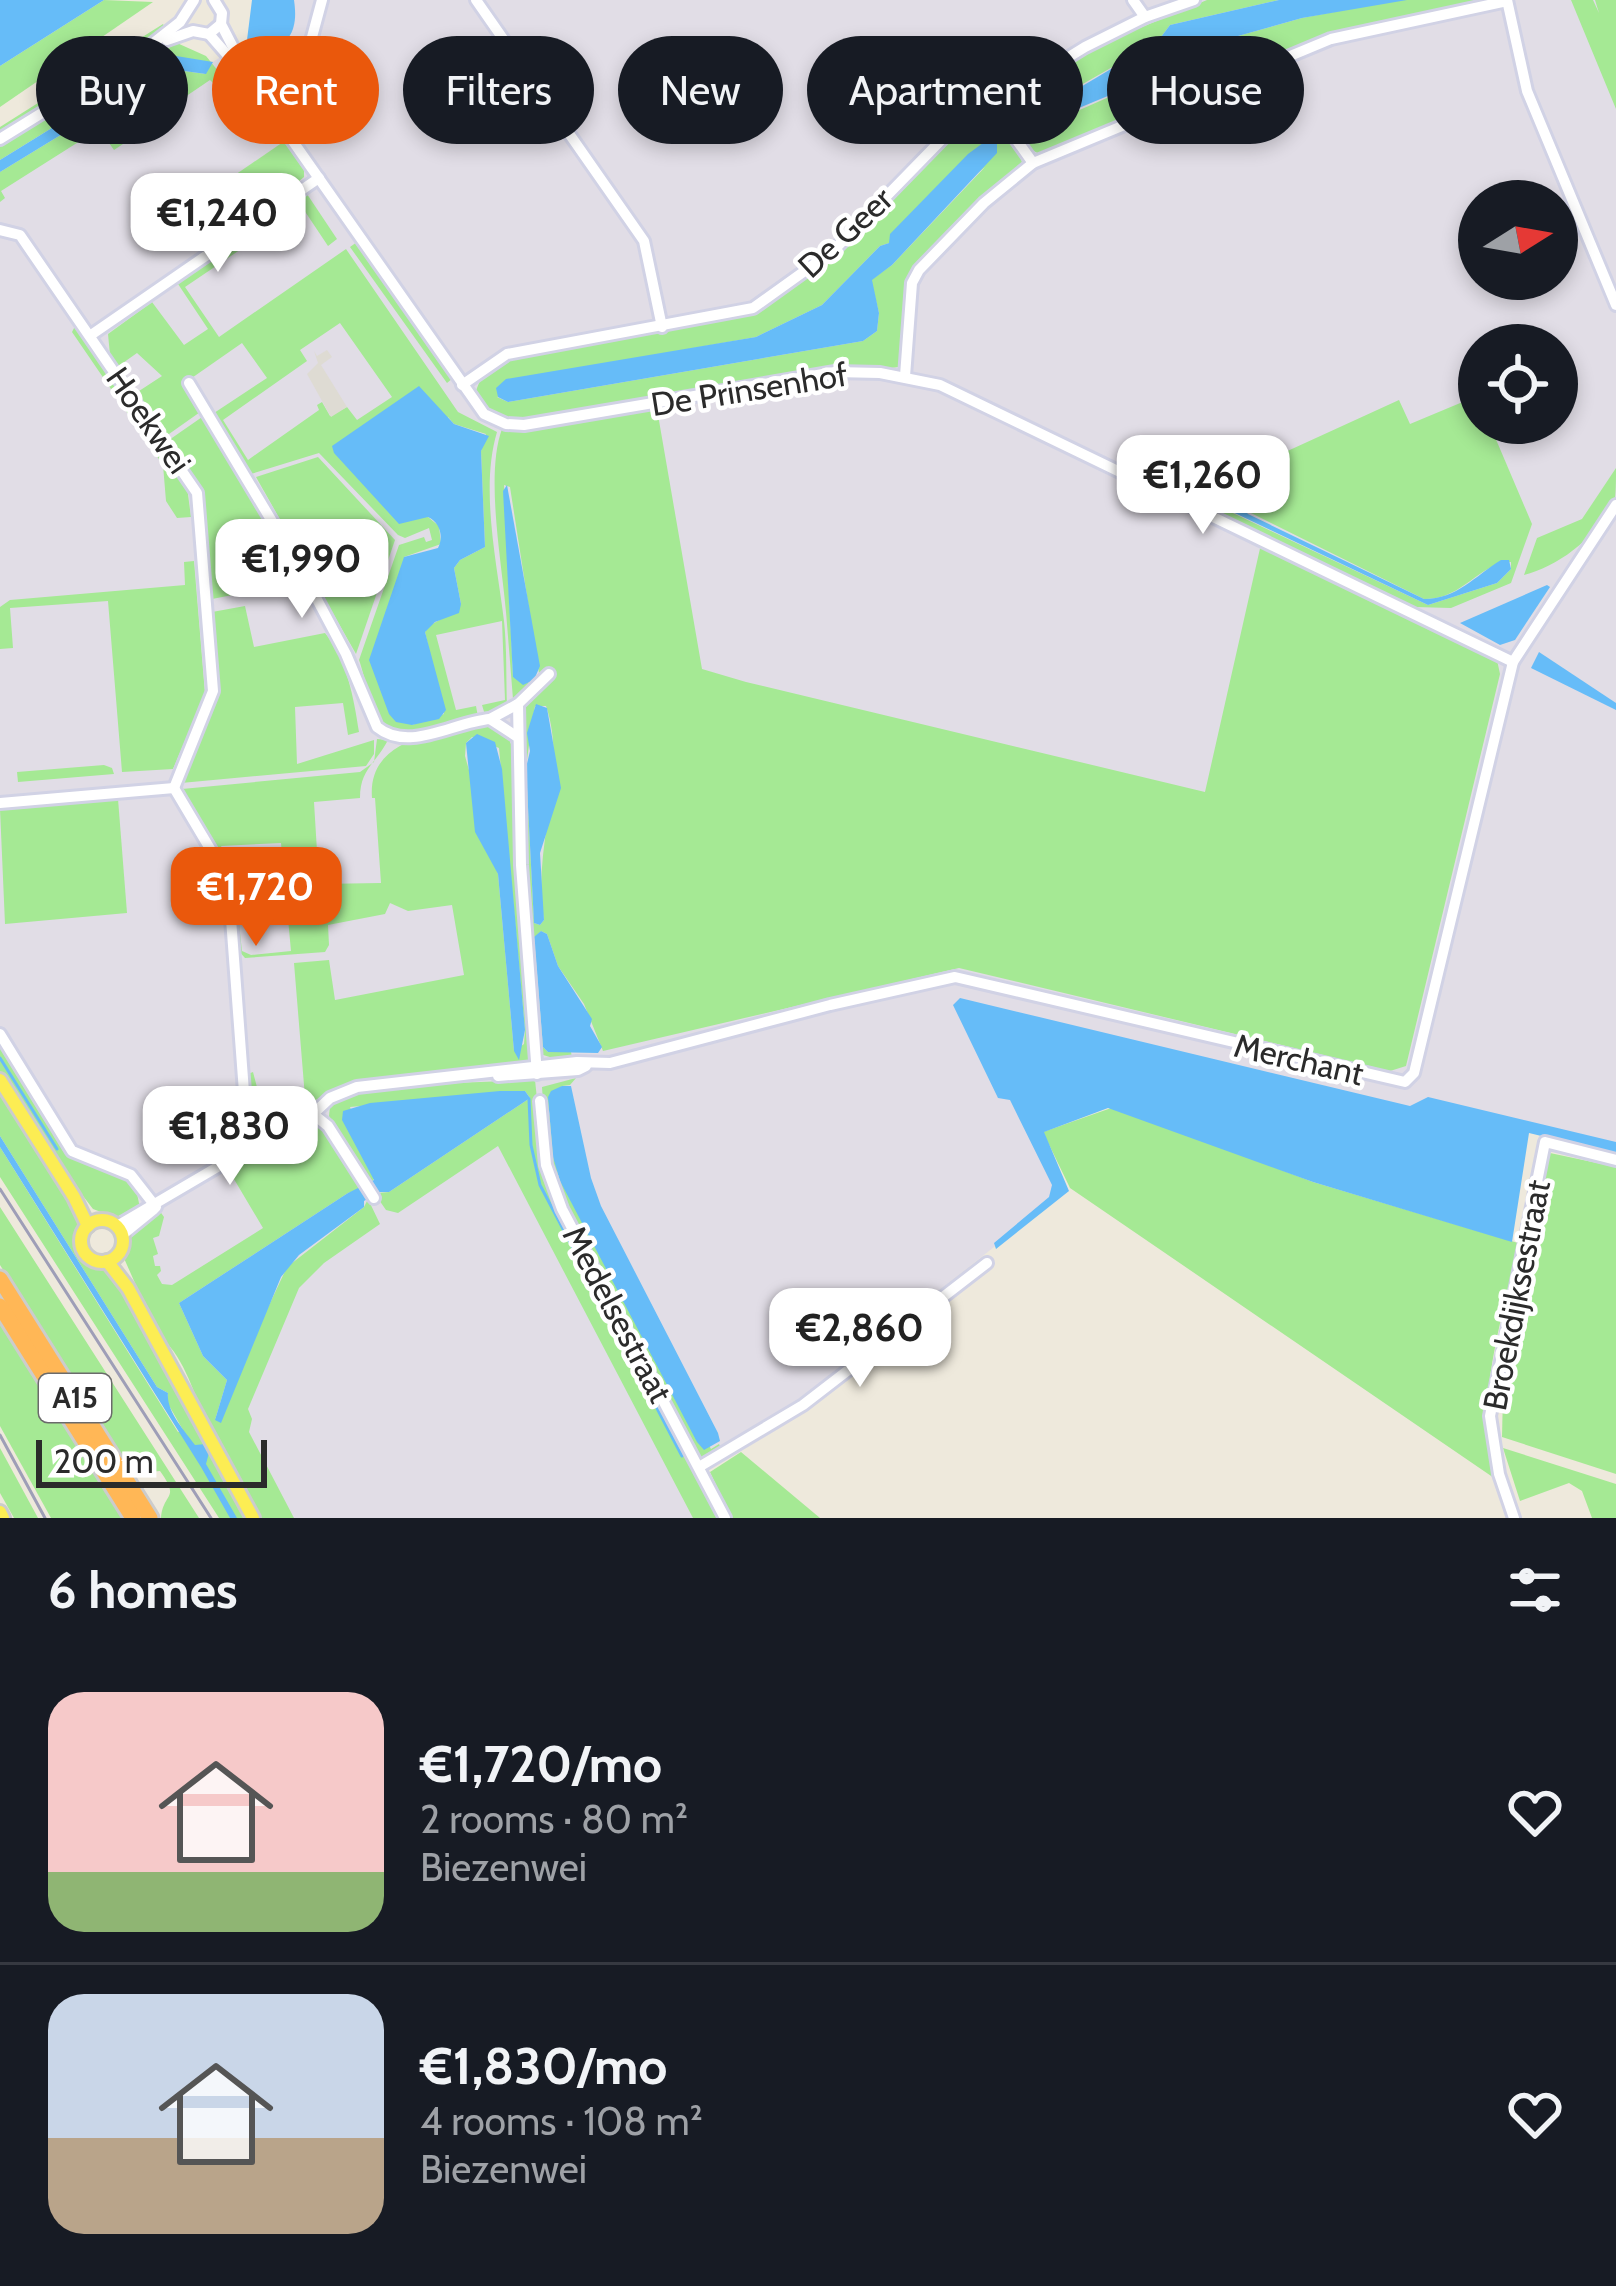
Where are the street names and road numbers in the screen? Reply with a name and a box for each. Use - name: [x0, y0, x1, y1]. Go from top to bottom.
- street label: De Geer: [790, 178, 901, 286]
- street label: De Prinsenhof: [648, 354, 850, 424]
- street label: Hoekwei: [98, 359, 200, 481]
- street label: Merchant: [1231, 1025, 1367, 1093]
- street label: Broekdijksestraat: [1474, 1176, 1558, 1414]
- street label: Medelsestraat: [555, 1219, 681, 1409]
- road number: A15: [39, 1374, 111, 1422]

